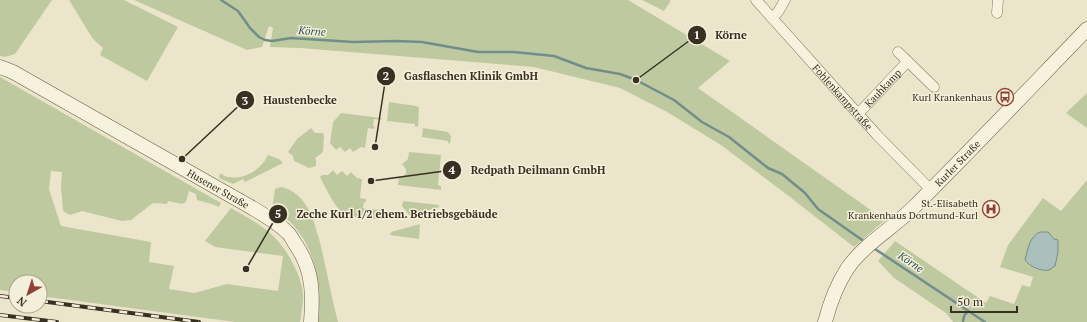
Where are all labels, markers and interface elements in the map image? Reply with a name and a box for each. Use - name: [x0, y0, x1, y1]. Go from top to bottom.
- water label: Körne: [297, 23, 326, 39]
- callout: Körne: [687, 23, 755, 46]
- text: 1: [694, 27, 700, 42]
- text: Körne: [715, 28, 747, 42]
- street label: Fohlenkampstraße: [810, 62, 875, 133]
- callout: Gasflaschen Klinik GmbH: [376, 64, 545, 87]
- street label: Kauhkamp: [862, 66, 904, 110]
- text: 2: [383, 68, 390, 83]
- text: Gasflaschen Klinik GmbH: [404, 69, 538, 83]
- bus stop icon: Kurl Krankenhaus: [995, 87, 1015, 107]
- callout: Haustenbecke: [235, 89, 344, 112]
- place label: Kurl Krankenhaus: [912, 91, 992, 104]
- text: 3: [242, 93, 249, 108]
- text: Haustenbecke: [263, 93, 337, 107]
- street label: Kurler Straße: [932, 138, 983, 189]
- callout: Redpath Deilmann GmbH: [442, 158, 613, 181]
- text: 4: [449, 162, 456, 177]
- text: Redpath Deilmann GmbH: [471, 163, 606, 177]
- street label: Husener Straße: [185, 166, 251, 212]
- place label: St.-Elisabeth Krankenhaus Dortmund-Kurl: [848, 197, 978, 222]
- hospital icon: St.-Elisabeth Krankenhaus Dortmund-Kurl: [981, 199, 1001, 219]
- callout: Zeche Kurl 1/2 ehem. Betriebsgebäude: [268, 203, 506, 226]
- text: 5: [275, 206, 281, 221]
- text: Zeche Kurl 1/2 ehem. Betriebsgebäude: [296, 207, 498, 221]
- water label: Körne: [895, 248, 926, 276]
- north arrow: [8, 274, 48, 314]
- scale bar: [951, 288, 1017, 314]
- text: N: [14, 293, 29, 310]
- text: 50 m: [957, 294, 984, 309]

